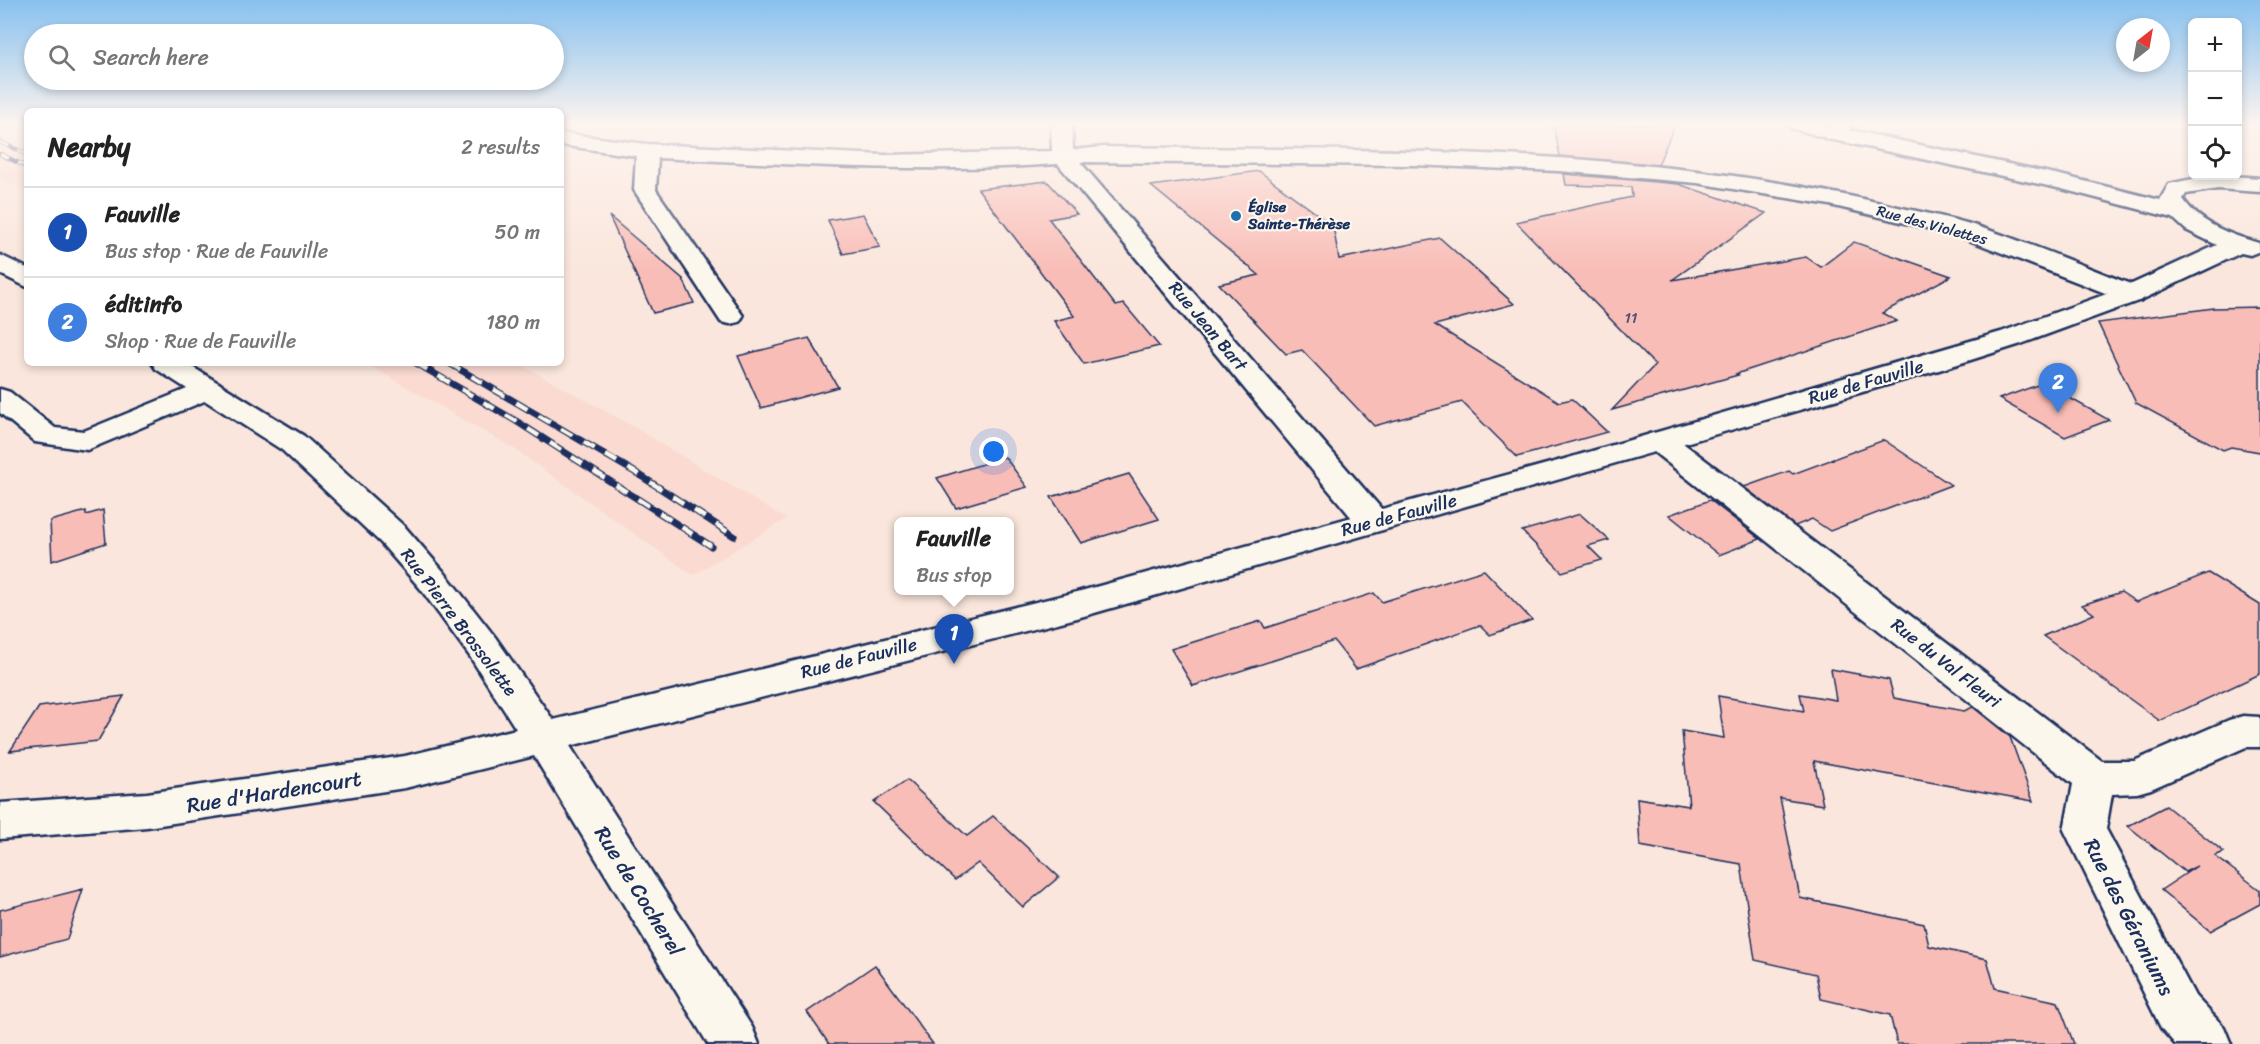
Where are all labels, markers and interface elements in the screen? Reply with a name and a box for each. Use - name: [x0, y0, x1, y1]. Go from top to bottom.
- north arrow: [2116, 18, 2170, 72]
- map controls: [2188, 18, 2242, 180]
- button: +: [2188, 18, 2242, 72]
- search box: [24, 24, 564, 90]
- text: Search here: [93, 38, 209, 77]
- icon: search: [45, 41, 78, 74]
- button: −: [2188, 72, 2242, 126]
- text: Nearby: [48, 124, 130, 170]
- button: locate: [2188, 126, 2242, 180]
- text: 2 results: [461, 130, 540, 165]
- place label: Église Sainte-Thérèse: [1247, 194, 1351, 237]
- text: Fauville: [105, 195, 180, 234]
- street label: Rue des Violettes: [1874, 198, 1990, 252]
- marker: Église Sainte-Thérèse: [1229, 209, 1243, 223]
- text: 1: [63, 215, 72, 250]
- text: 50 m: [495, 215, 540, 250]
- text: Bus stop · Rue de Fauville: [105, 234, 328, 269]
- street label: Rue Jean Bart: [1160, 273, 1256, 379]
- text: éditinfo: [105, 285, 182, 324]
- text: 2: [62, 305, 73, 340]
- text: 180 m: [486, 305, 540, 340]
- house number: 11: [1625, 305, 1637, 331]
- text: Shop · Rue de Fauville: [105, 324, 296, 359]
- street label: Rue de Fauville: [1805, 350, 1927, 414]
- pin: 2: [2038, 364, 2078, 413]
- your location: [979, 437, 1008, 466]
- street label: Rue de Fauville: [1338, 484, 1460, 546]
- popup: [894, 517, 1014, 595]
- text: Fauville: [916, 519, 991, 558]
- street label: Rue Pierre Brossolette: [392, 541, 526, 703]
- text: Bus stop: [916, 558, 992, 593]
- street label: Rue du Val Fleuri: [1884, 610, 2009, 717]
- pin: 1: [934, 614, 974, 664]
- street label: Rue de Fauville: [798, 628, 920, 688]
- street label: Rue d'Hardencourt: [184, 759, 364, 825]
- street label: Rue de Cocherel: [584, 818, 695, 965]
- street label: Rue des Géraniums: [2073, 831, 2185, 1003]

